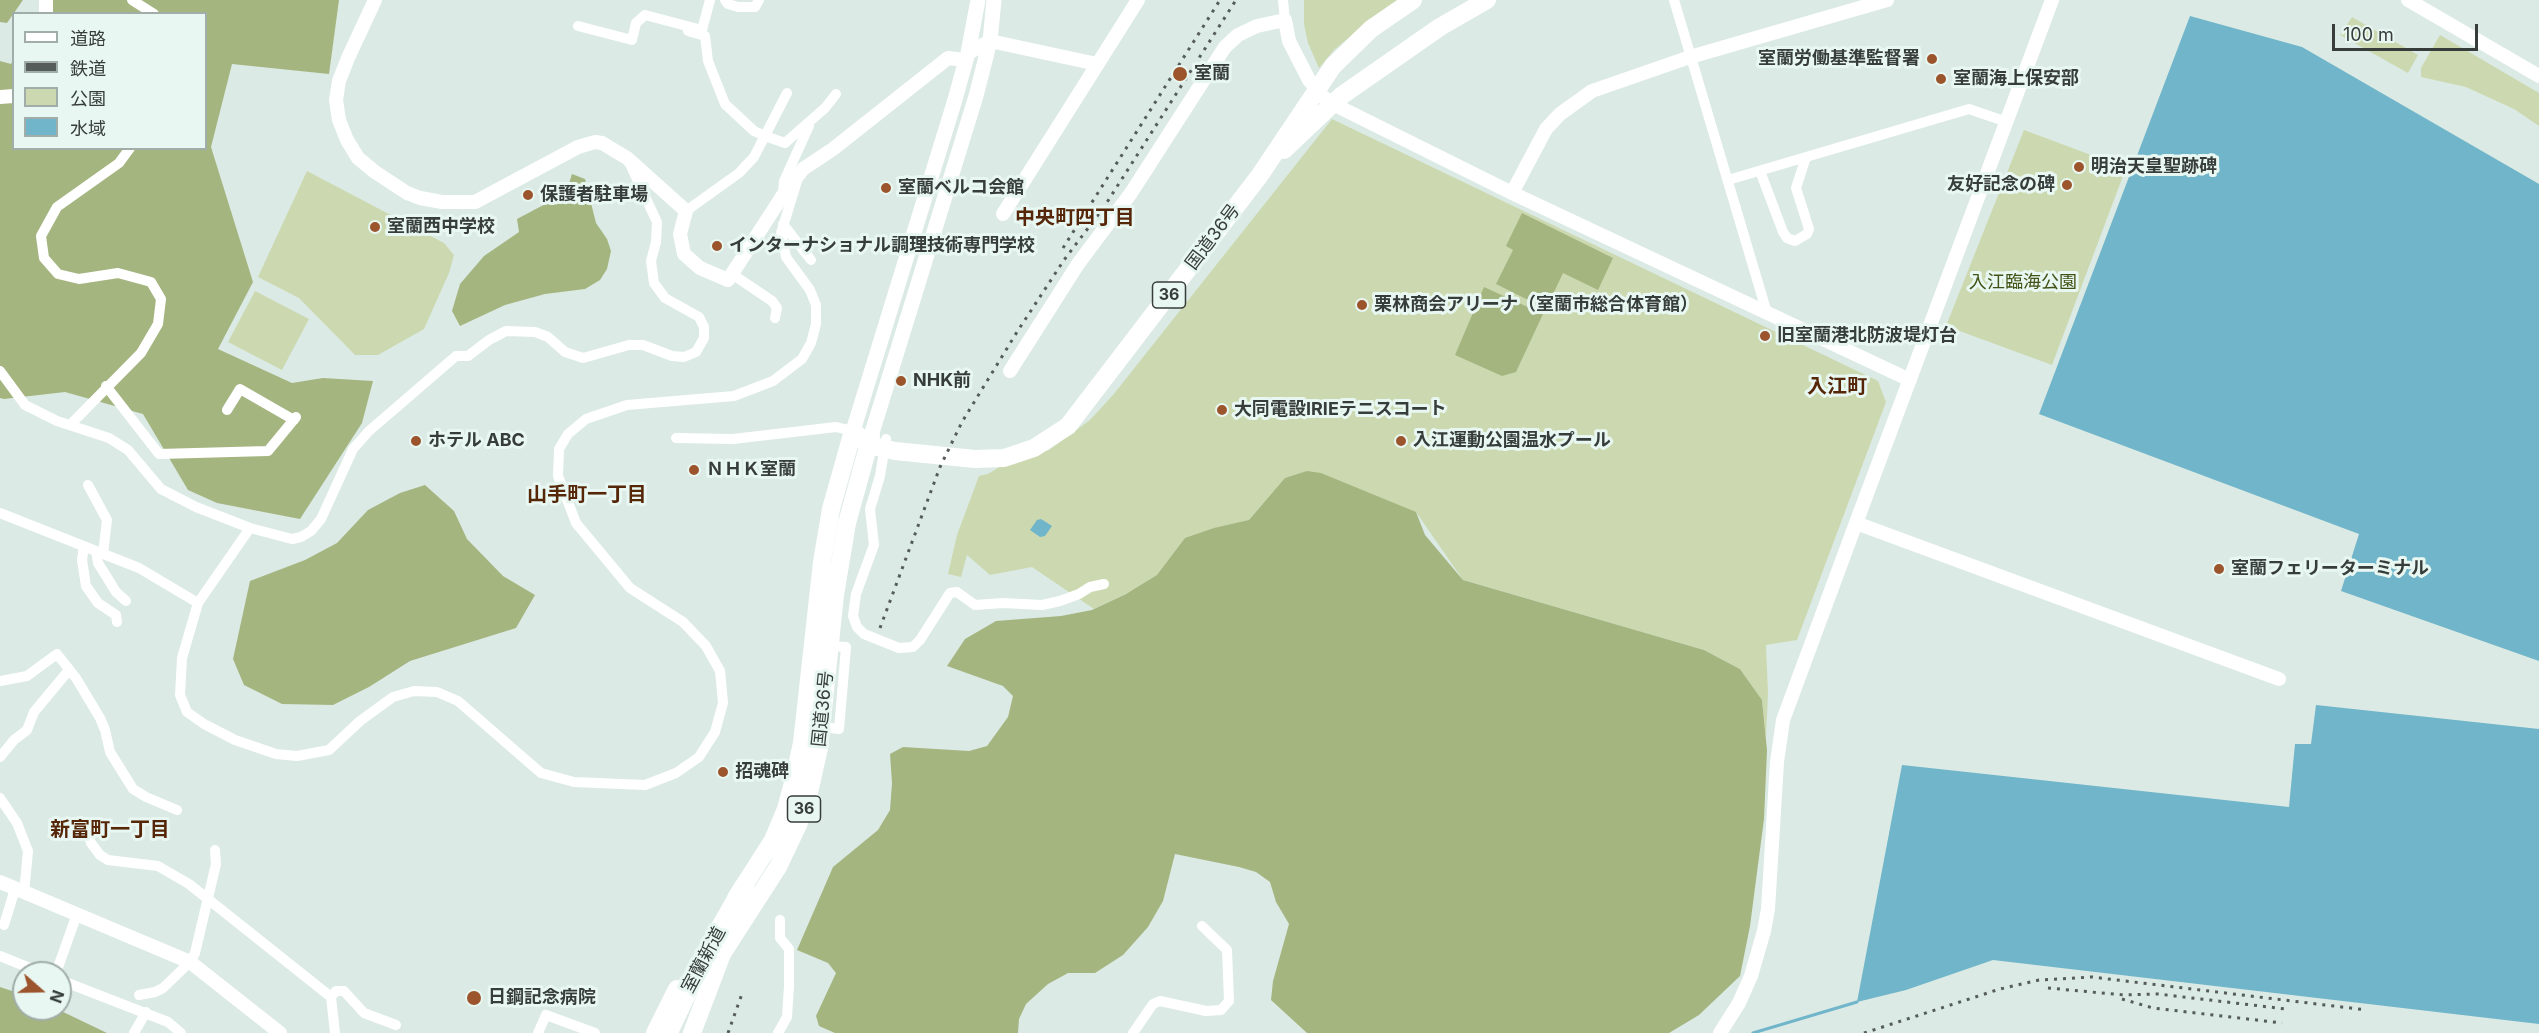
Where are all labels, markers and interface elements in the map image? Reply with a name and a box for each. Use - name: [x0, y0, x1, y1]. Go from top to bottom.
- legend: [12, 12, 207, 150]
- scale bar: [2335, 12, 2480, 50]
- text: 100 m: [2343, 24, 2394, 45]
- text: 道路: [70, 28, 106, 49]
- place label: 室蘭労働基準監督署: [1758, 48, 1920, 70]
- marker: 室蘭労働基準監督署: [1925, 52, 1939, 66]
- text: 鉄道: [70, 58, 106, 79]
- place label: 室蘭: [1194, 63, 1230, 85]
- marker: 室蘭: [1171, 65, 1189, 83]
- place label: 室蘭海上保安部: [1953, 68, 2079, 90]
- marker: 室蘭海上保安部: [1934, 72, 1948, 86]
- text: 公園: [70, 88, 106, 109]
- text: 水域: [70, 118, 106, 139]
- place label: 明治天皇聖跡碑: [2091, 156, 2217, 178]
- marker: 明治天皇聖跡碑: [2072, 160, 2086, 174]
- place label: 友好記念の碑: [1947, 174, 2055, 196]
- place label: 室蘭ベルコ会館: [898, 177, 1024, 199]
- marker: 友好記念の碑: [2060, 178, 2074, 192]
- marker: 室蘭ベルコ会館: [879, 181, 893, 195]
- place label: 保護者駐車場: [540, 184, 648, 206]
- marker: 保護者駐車場: [521, 188, 535, 202]
- street label: 国道36号: [1181, 200, 1245, 274]
- district label: 中央町四丁目: [1015, 206, 1135, 230]
- place label: 室蘭西中学校: [387, 216, 495, 238]
- marker: 室蘭西中学校: [368, 220, 382, 234]
- place label: インターナショナル調理技術専門学校: [729, 235, 1035, 257]
- marker: インターナショナル調理技術専門学校: [710, 239, 724, 253]
- park label: 入江臨海公園: [1969, 272, 2077, 294]
- road number: 36: [1152, 282, 1186, 308]
- place label: 栗林商会アリーナ（室蘭市総合体育館）: [1374, 294, 1698, 316]
- marker: 栗林商会アリーナ（室蘭市総合体育館）: [1355, 298, 1369, 312]
- place label: 旧室蘭港北防波堤灯台: [1777, 325, 1957, 347]
- marker: 旧室蘭港北防波堤灯台: [1758, 329, 1772, 343]
- place label: NHK前: [913, 370, 971, 392]
- marker: NHK前: [894, 374, 908, 388]
- district label: 入江町: [1807, 375, 1867, 399]
- place label: 大同電設IRIEテニスコート: [1234, 399, 1447, 421]
- marker: 大同電設IRIEテニスコート: [1215, 403, 1229, 417]
- place label: ホテル ABC: [428, 430, 525, 452]
- place label: 入江運動公園温水プール: [1413, 430, 1611, 452]
- marker: ホテル ABC: [409, 434, 423, 448]
- marker: 入江運動公園温水プール: [1394, 434, 1408, 448]
- place label: ＮＨＫ室蘭: [706, 459, 796, 481]
- marker: ＮＨＫ室蘭: [687, 463, 701, 477]
- district label: 山手町一丁目: [527, 483, 647, 507]
- place label: 室蘭フェリーターミナル: [2231, 558, 2429, 580]
- marker: 室蘭フェリーターミナル: [2212, 562, 2226, 576]
- street label: 国道36号: [808, 670, 838, 748]
- place label: 招魂碑: [735, 761, 789, 783]
- marker: 招魂碑: [716, 765, 730, 779]
- road number: 36: [788, 796, 820, 822]
- district label: 新富町一丁目: [50, 818, 170, 842]
- street label: 室蘭新道: [678, 923, 730, 997]
- north arrow: [12, 961, 72, 1021]
- text: N: [46, 987, 69, 1006]
- place label: 日鋼記念病院: [488, 987, 596, 1009]
- marker: 日鋼記念病院: [465, 989, 483, 1007]

